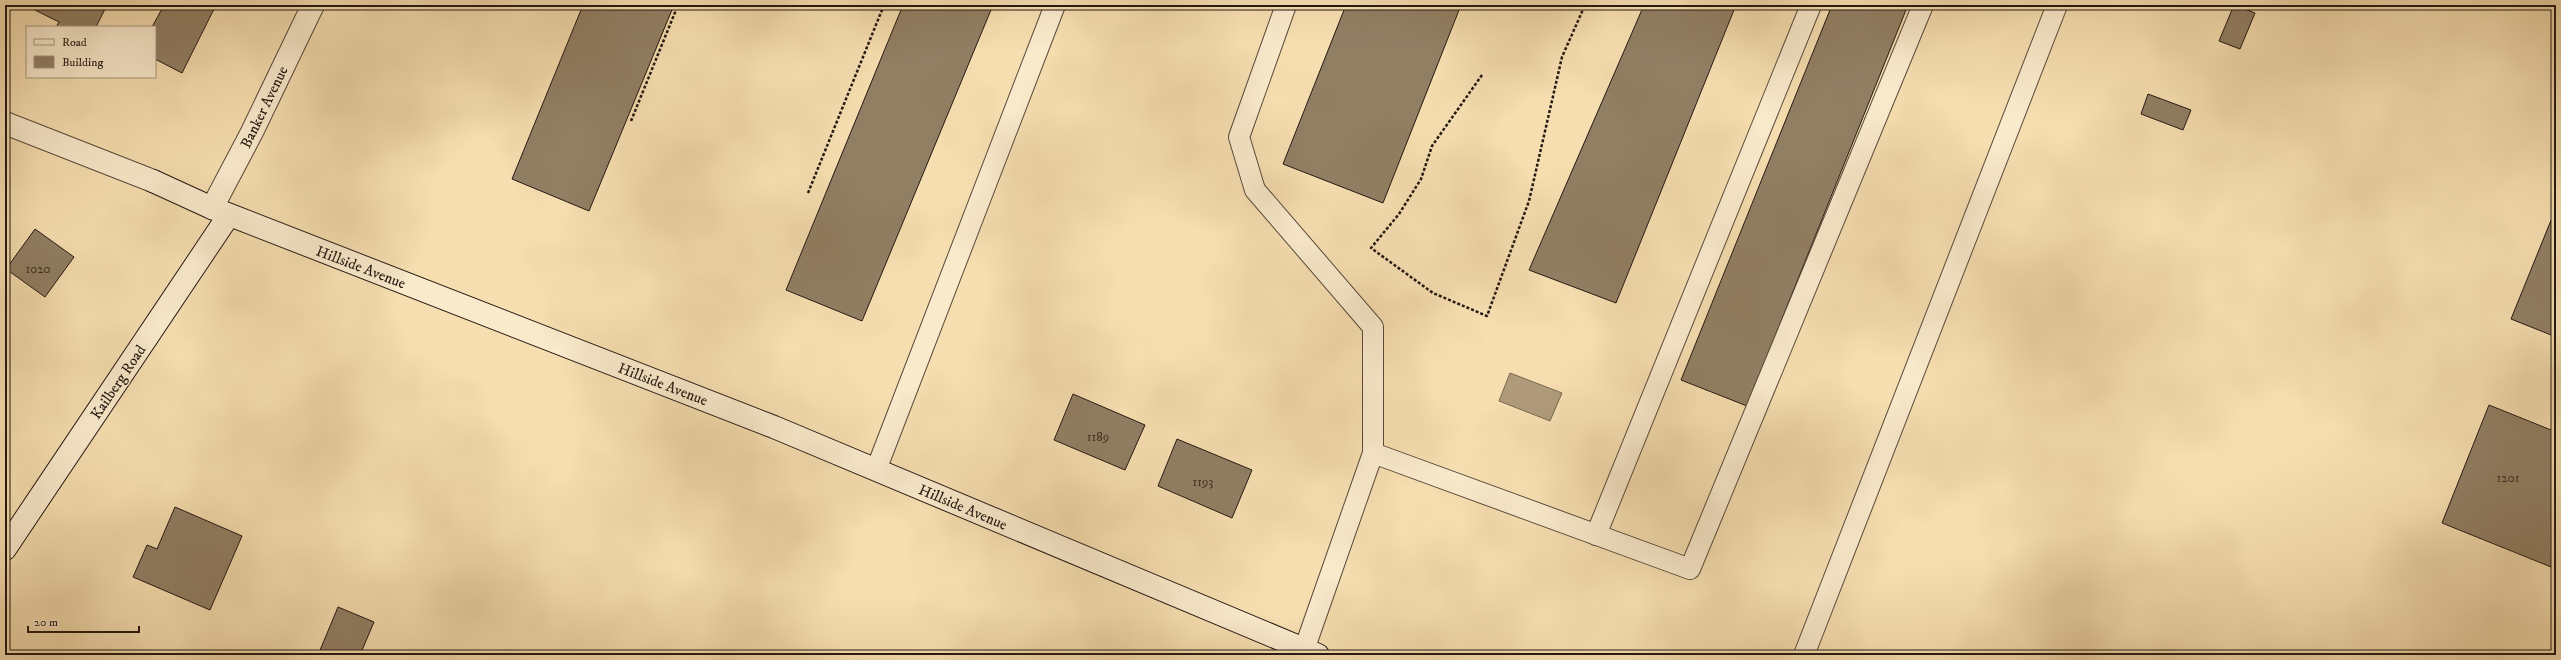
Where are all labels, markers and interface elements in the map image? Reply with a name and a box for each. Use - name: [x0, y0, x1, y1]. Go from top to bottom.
- legend: [26, 26, 156, 78]
- text: Road: [62, 35, 87, 50]
- text: Building: [62, 55, 103, 70]
- street label: Banker Avenue: [236, 63, 293, 151]
- street label: Hillside Avenue: [313, 242, 408, 293]
- house number: 1020: [25, 261, 51, 277]
- street label: Kailberg Road: [87, 341, 151, 423]
- street label: Hillside Avenue: [615, 359, 710, 410]
- house number: 1189: [1087, 429, 1109, 445]
- house number: 1201: [2497, 470, 2520, 486]
- house number: 1193: [1193, 474, 1214, 490]
- street label: Hillside Avenue: [916, 480, 1010, 535]
- scale bar: [28, 608, 139, 634]
- text: 20 m: [34, 615, 58, 630]

